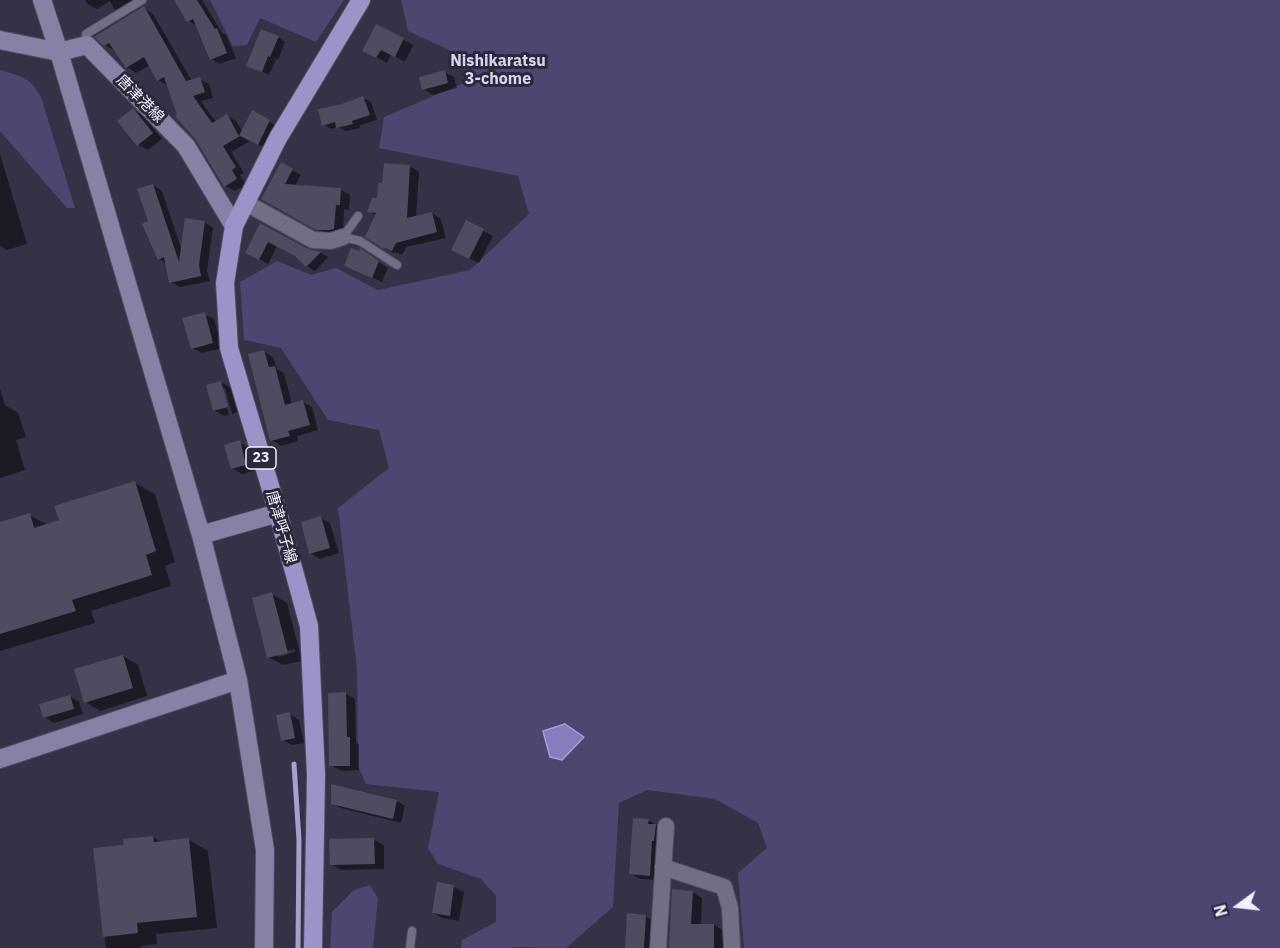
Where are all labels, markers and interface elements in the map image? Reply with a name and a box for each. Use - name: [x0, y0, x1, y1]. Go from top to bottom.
- district label: Nishikaratsu 3-chome: [450, 51, 546, 89]
- street label: 唐津港線: [112, 71, 168, 127]
- road number: 23: [246, 447, 276, 469]
- street label: 唐津呼子線: [262, 488, 300, 566]
- north arrow: [1208, 876, 1268, 936]
- text: N: [1209, 902, 1232, 919]

